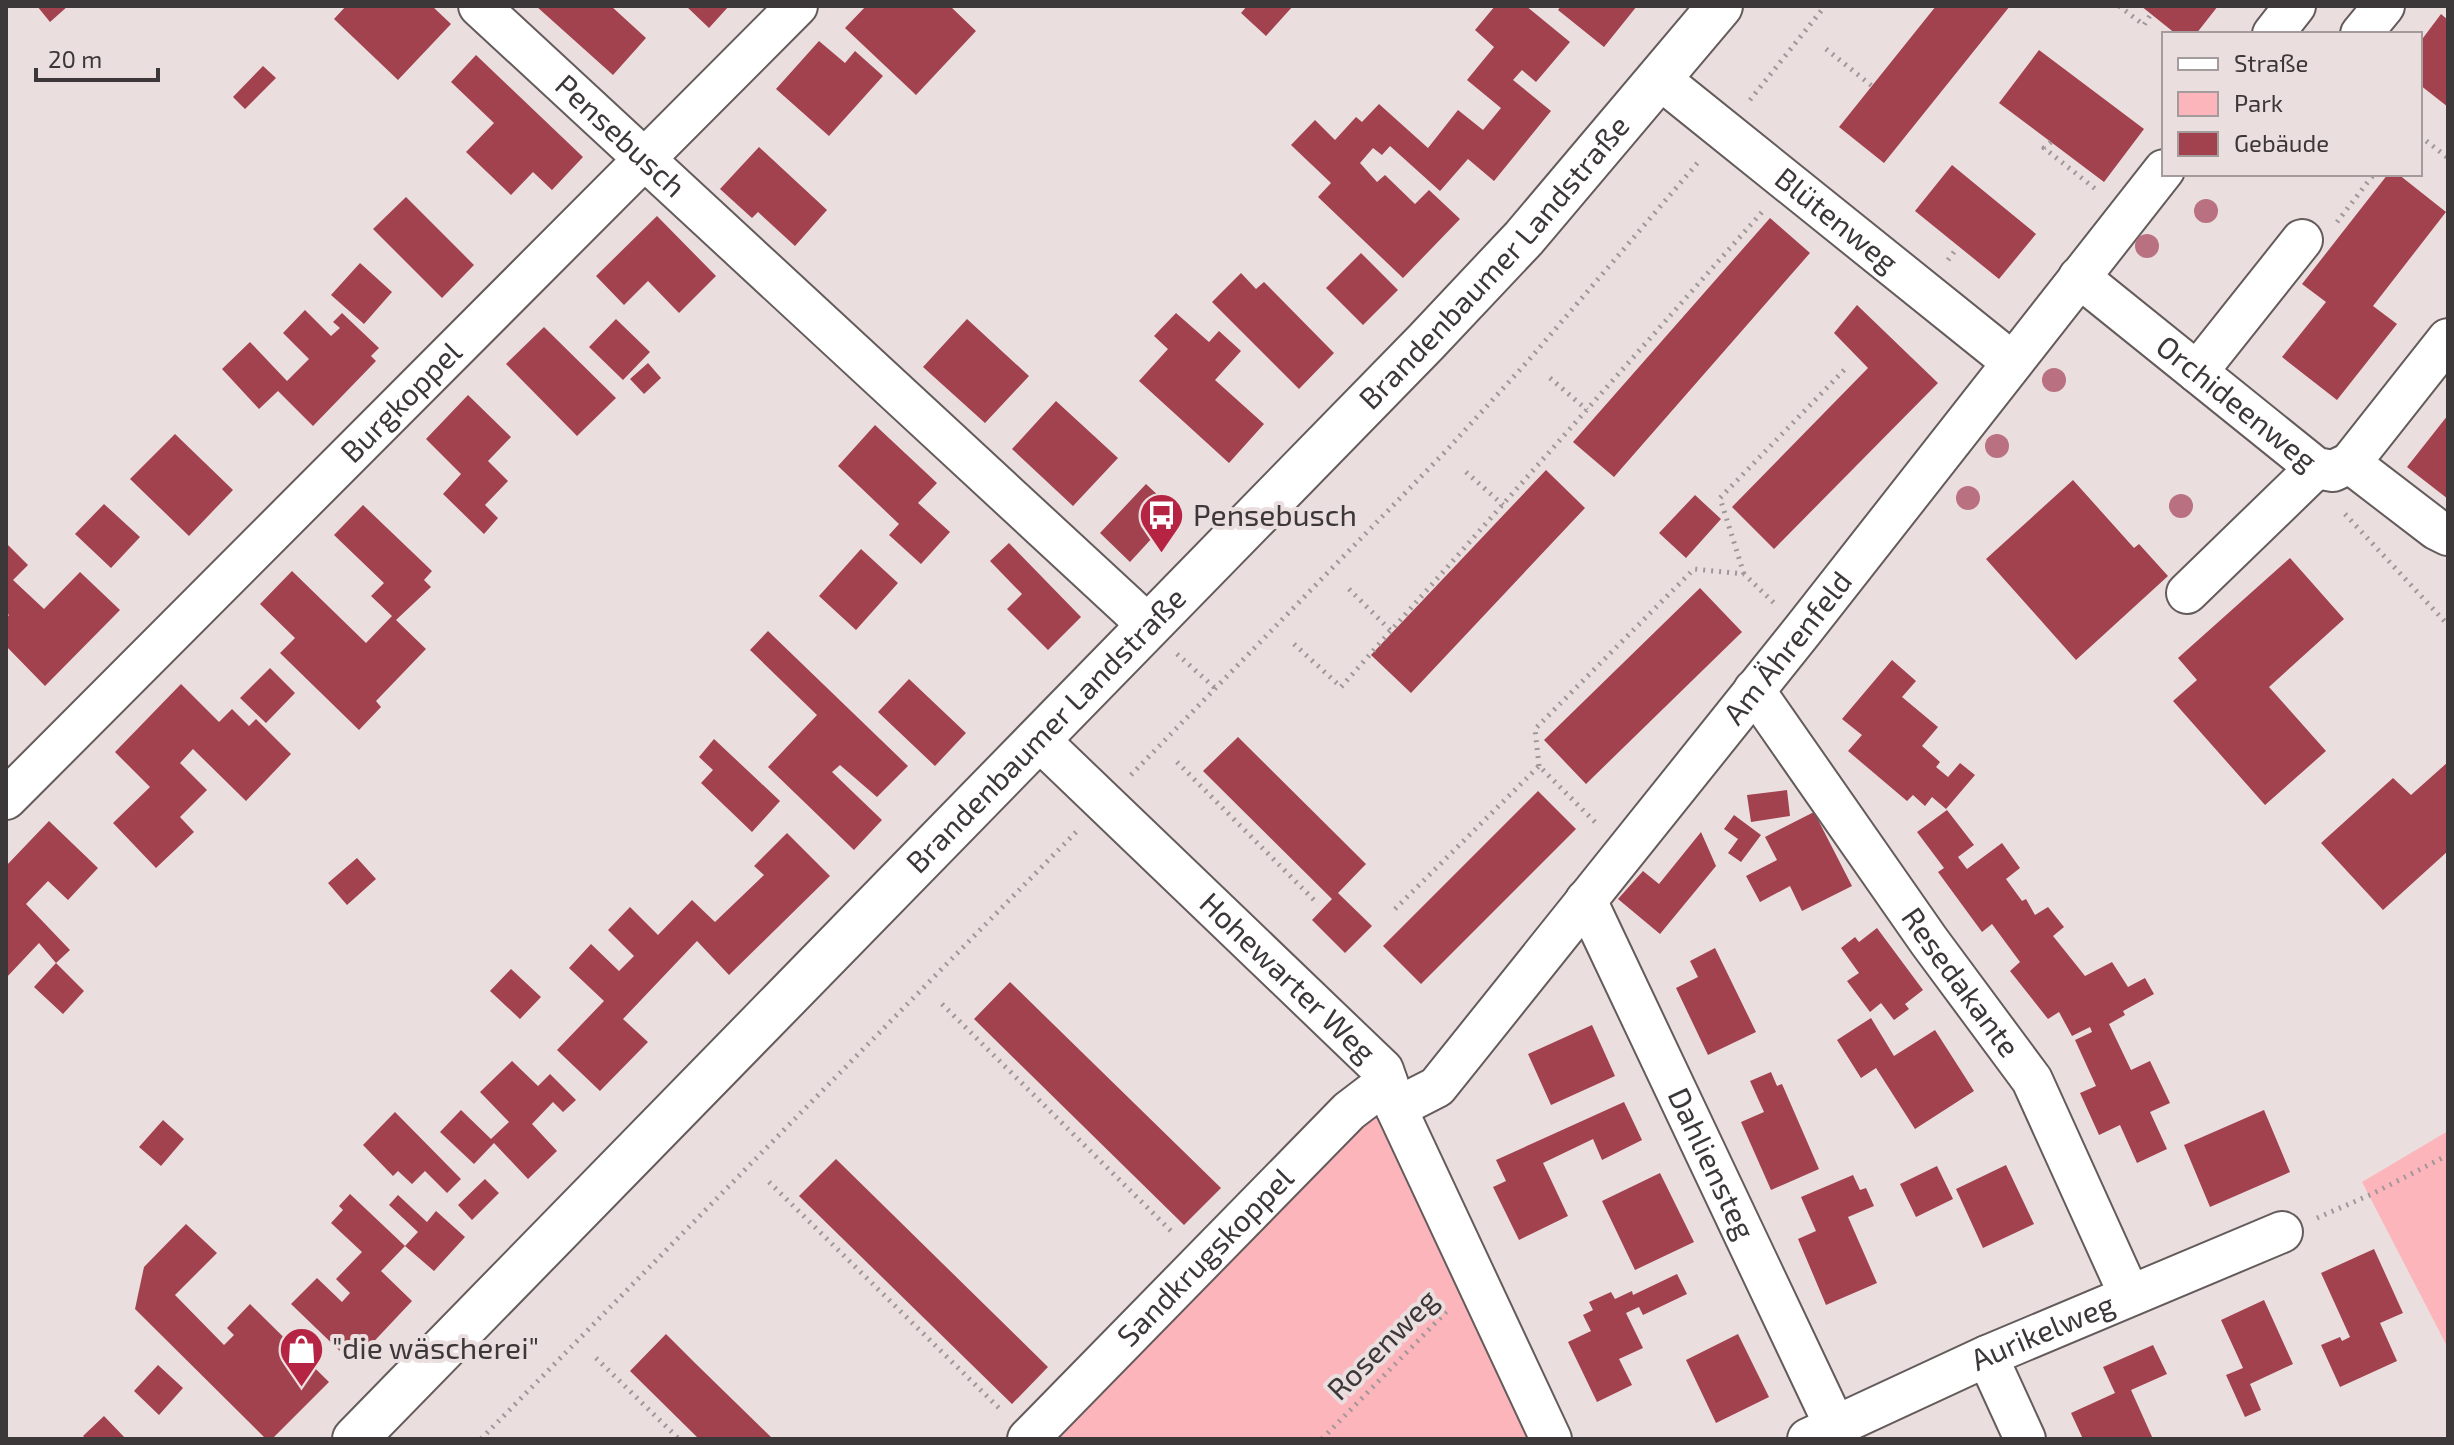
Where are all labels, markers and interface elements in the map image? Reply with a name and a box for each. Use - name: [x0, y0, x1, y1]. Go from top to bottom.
- scale bar: [36, 32, 158, 82]
- legend: [2162, 32, 2422, 176]
- text: 20 m: [48, 44, 102, 73]
- text: Straße: [2234, 48, 2308, 77]
- street label: Pensebusch: [549, 66, 694, 204]
- text: Park: [2234, 88, 2283, 117]
- street label: Brandenbaumer Landstraße: [1351, 107, 1636, 416]
- text: Gebäude: [2234, 128, 2329, 157]
- street label: Blütenweg: [1769, 159, 1906, 279]
- street label: Orchideenweg: [2150, 327, 2325, 478]
- street label: Burgkoppel: [332, 333, 468, 469]
- bus stop icon: Pensebusch: [1138, 492, 1186, 555]
- place label: Pensebusch: [1193, 496, 1357, 532]
- street label: Am Ährenfeld: [1715, 563, 1858, 731]
- street label: Brandenbaumer Landstraße: [898, 579, 1192, 879]
- street label: Hohewarter Weg: [1193, 884, 1384, 1069]
- street label: Resedakante: [1895, 900, 2029, 1063]
- street label: Dahliensteg: [1662, 1082, 1764, 1245]
- street label: Sandkrugskoppel: [1109, 1159, 1300, 1353]
- street label: Rosenweg: [1319, 1281, 1445, 1406]
- street label: Aurikelweg: [1965, 1284, 2120, 1377]
- shop icon: "die wäscherei": [277, 1325, 325, 1388]
- place label: "die wäscherei": [332, 1329, 539, 1365]

